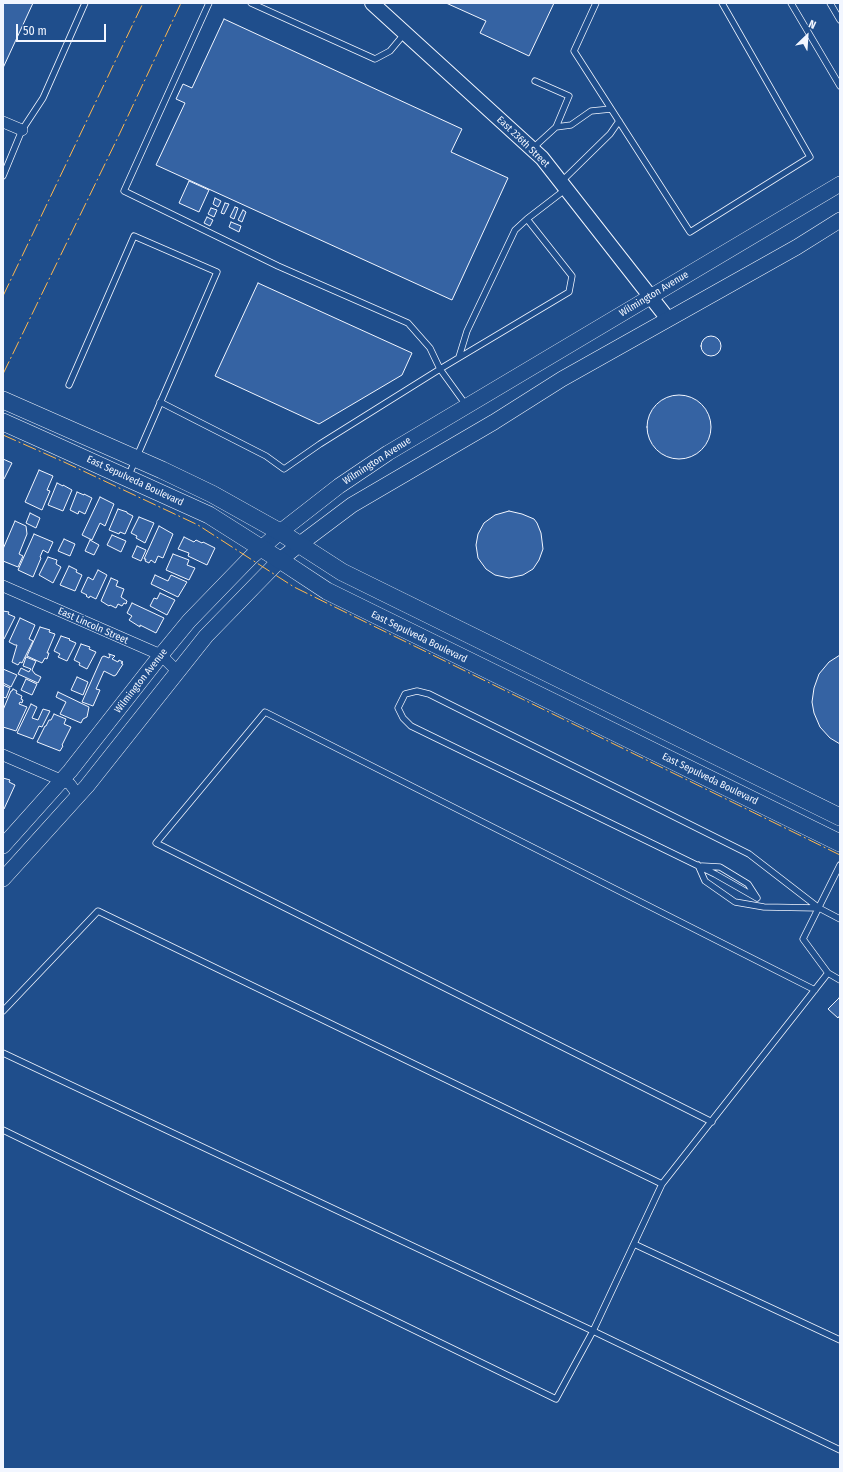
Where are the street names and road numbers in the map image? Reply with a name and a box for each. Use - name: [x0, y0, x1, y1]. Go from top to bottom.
- street label: East 236th Street: [494, 114, 552, 170]
- street label: Wilmington Avenue: [617, 269, 691, 319]
- street label: Wilmington Avenue: [341, 434, 413, 488]
- street label: East Sepulveda Boulevard: [85, 453, 185, 509]
- street label: East Lincoln Street: [56, 605, 130, 647]
- street label: East Sepulveda Boulevard: [369, 608, 469, 666]
- street label: Wilmington Avenue: [112, 646, 170, 716]
- street label: East Sepulveda Boulevard: [660, 750, 760, 808]

